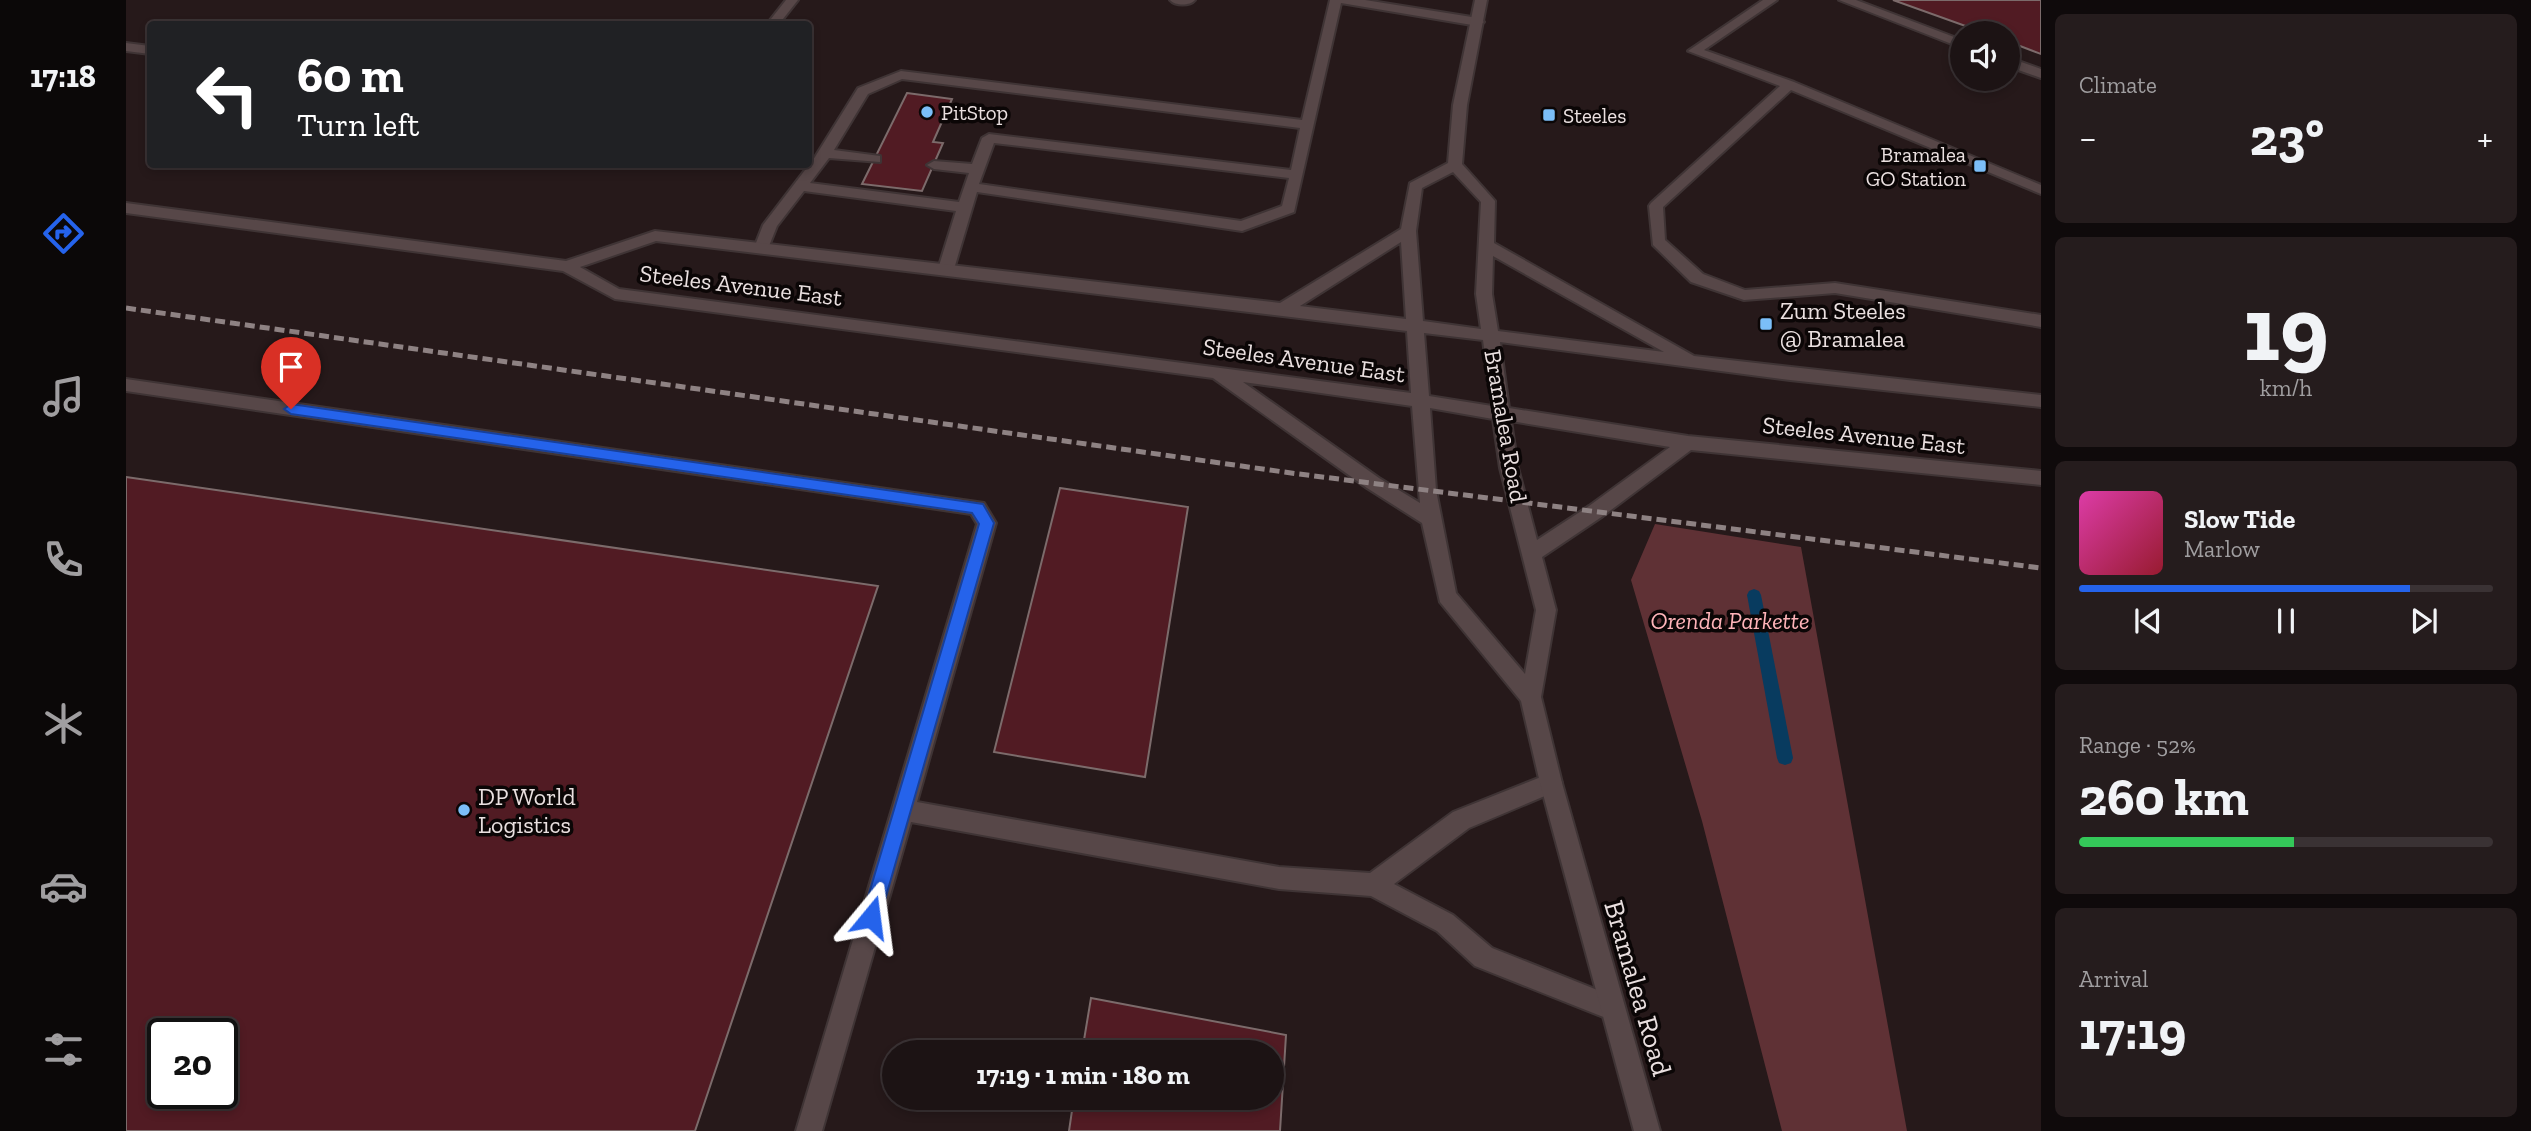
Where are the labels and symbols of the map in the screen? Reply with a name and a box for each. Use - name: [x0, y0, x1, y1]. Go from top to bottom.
- place label: PitStop: [941, 100, 1008, 125]
- place label: Steeles: [1563, 103, 1626, 128]
- marker: PitStop: [919, 104, 935, 120]
- marker: Steeles: [1541, 107, 1557, 123]
- place label: Bramalea GO Station: [1866, 142, 1966, 191]
- marker: Bramalea GO Station: [1972, 158, 1988, 174]
- street label: Steeles Avenue East: [638, 258, 844, 312]
- place label: Zum Steeles @ Bramalea: [1780, 296, 1906, 353]
- marker: Zum Steeles @ Bramalea: [1758, 316, 1774, 332]
- street label: Steeles Avenue East: [1201, 331, 1407, 389]
- pin: [261, 337, 321, 409]
- street label: Bramalea Road: [1478, 347, 1534, 505]
- street label: Steeles Avenue East: [1761, 410, 1967, 460]
- park label: Orenda Parkette: [1650, 606, 1810, 635]
- place label: DP World Logistics: [478, 782, 576, 839]
- marker: DP World Logistics: [456, 802, 472, 818]
- position arrow: [834, 880, 908, 954]
- street label: Bramalea Road: [1597, 897, 1679, 1079]
- speed limit sign: 20: [147, 1018, 238, 1109]

